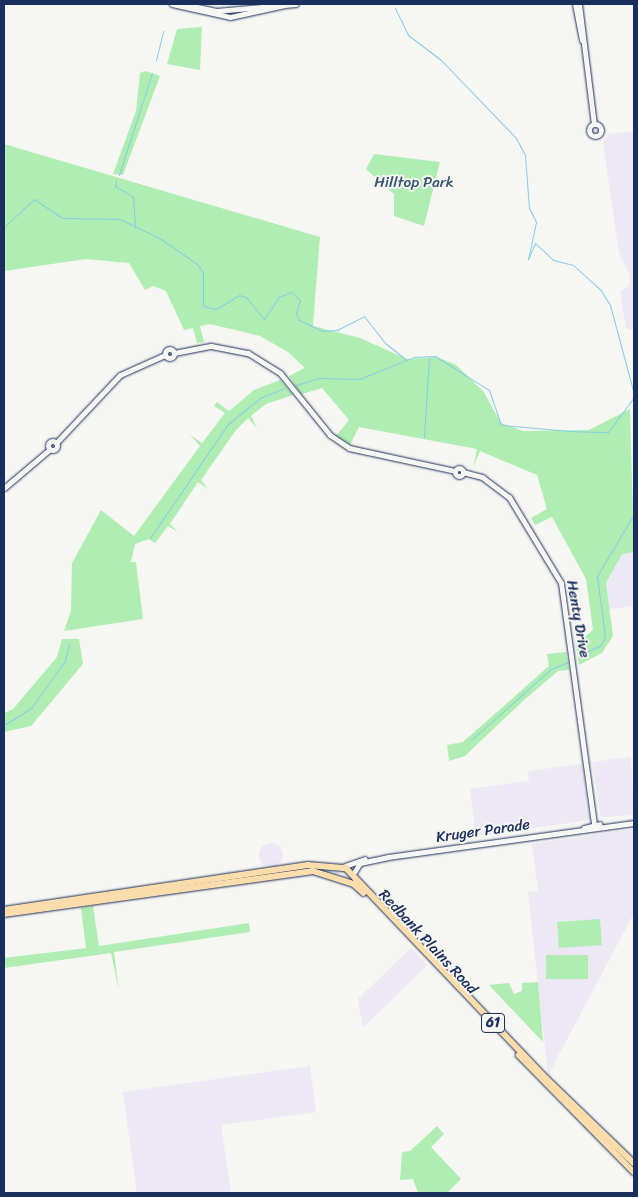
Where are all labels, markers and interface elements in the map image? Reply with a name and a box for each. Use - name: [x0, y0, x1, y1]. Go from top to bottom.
- park label: Hilltop Park: [374, 174, 454, 192]
- street label: Henty Drive: [562, 579, 594, 659]
- street label: Kruger Parade: [435, 816, 531, 846]
- street label: Redbank Plains Road: [375, 886, 481, 998]
- road number: 61: [480, 1011, 506, 1034]

